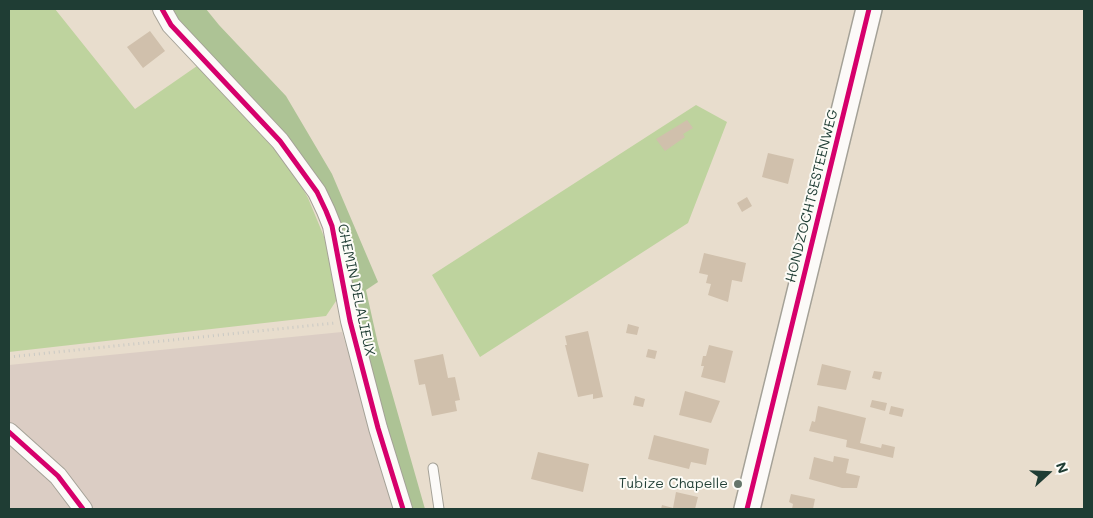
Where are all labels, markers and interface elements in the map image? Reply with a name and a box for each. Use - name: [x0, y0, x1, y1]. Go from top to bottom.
- street label: HONDZOCHTSESTEENWEG: [782, 108, 842, 284]
- street label: CHEMIN DELALIEUX: [334, 222, 378, 358]
- north arrow: [1023, 448, 1073, 498]
- text: N: [1052, 459, 1073, 476]
- place label: Tubize Chapelle: [619, 476, 728, 492]
- marker: Tubize Chapelle: [732, 478, 744, 490]

